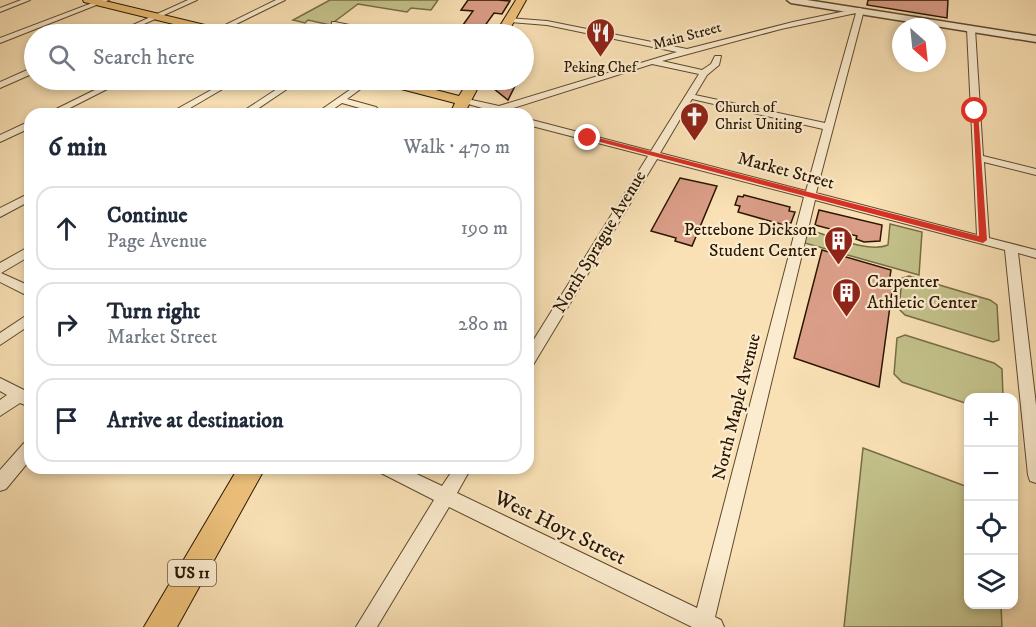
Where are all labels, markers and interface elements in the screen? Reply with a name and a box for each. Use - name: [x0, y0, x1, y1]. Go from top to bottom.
- restaurant icon: Peking Chef: [584, 16, 616, 58]
- street label: Main Street: [650, 18, 724, 54]
- north arrow: [892, 18, 946, 72]
- search box: [24, 24, 534, 90]
- icon: search: [45, 41, 78, 74]
- text: Search here: [93, 44, 195, 71]
- place label: Peking Chef: [563, 58, 639, 77]
- route start: [961, 97, 987, 123]
- place label: Church of Christ Uniting: [715, 98, 803, 134]
- church icon: Church of Christ Uniting: [678, 100, 710, 142]
- route end: [574, 124, 600, 150]
- text: 6 min: [48, 131, 107, 164]
- text: Walk · 470 m: [404, 135, 510, 160]
- street label: Market Street: [735, 148, 837, 195]
- street label: North Sprague Avenue: [549, 167, 651, 317]
- text: Continue: [107, 202, 188, 229]
- icon: ahead: [50, 212, 83, 245]
- text: 190 m: [461, 216, 508, 241]
- place label: Pettebone Dickson Student Center: [684, 219, 818, 262]
- building icon: Pettebone Dickson Student Center: [822, 224, 854, 266]
- text: Page Avenue: [107, 229, 207, 254]
- place label: Carpenter Athletic Center: [867, 271, 977, 314]
- building icon: Carpenter Athletic Center: [830, 276, 862, 318]
- text: Turn right: [107, 298, 200, 325]
- icon: right: [50, 308, 83, 341]
- text: 280 m: [458, 312, 508, 337]
- text: Market Street: [107, 325, 217, 350]
- street label: North Maple Avenue: [708, 331, 766, 483]
- map controls: [964, 393, 1018, 609]
- button: +: [964, 393, 1018, 447]
- icon: arrive: [50, 404, 83, 437]
- text: Arrive at destination: [107, 407, 284, 434]
- button: −: [964, 447, 1018, 501]
- street label: West Hoyt Street: [489, 484, 630, 571]
- button: locate: [964, 501, 1018, 555]
- button: layers: [964, 555, 1018, 609]
- road number: US 11: [168, 560, 216, 586]

